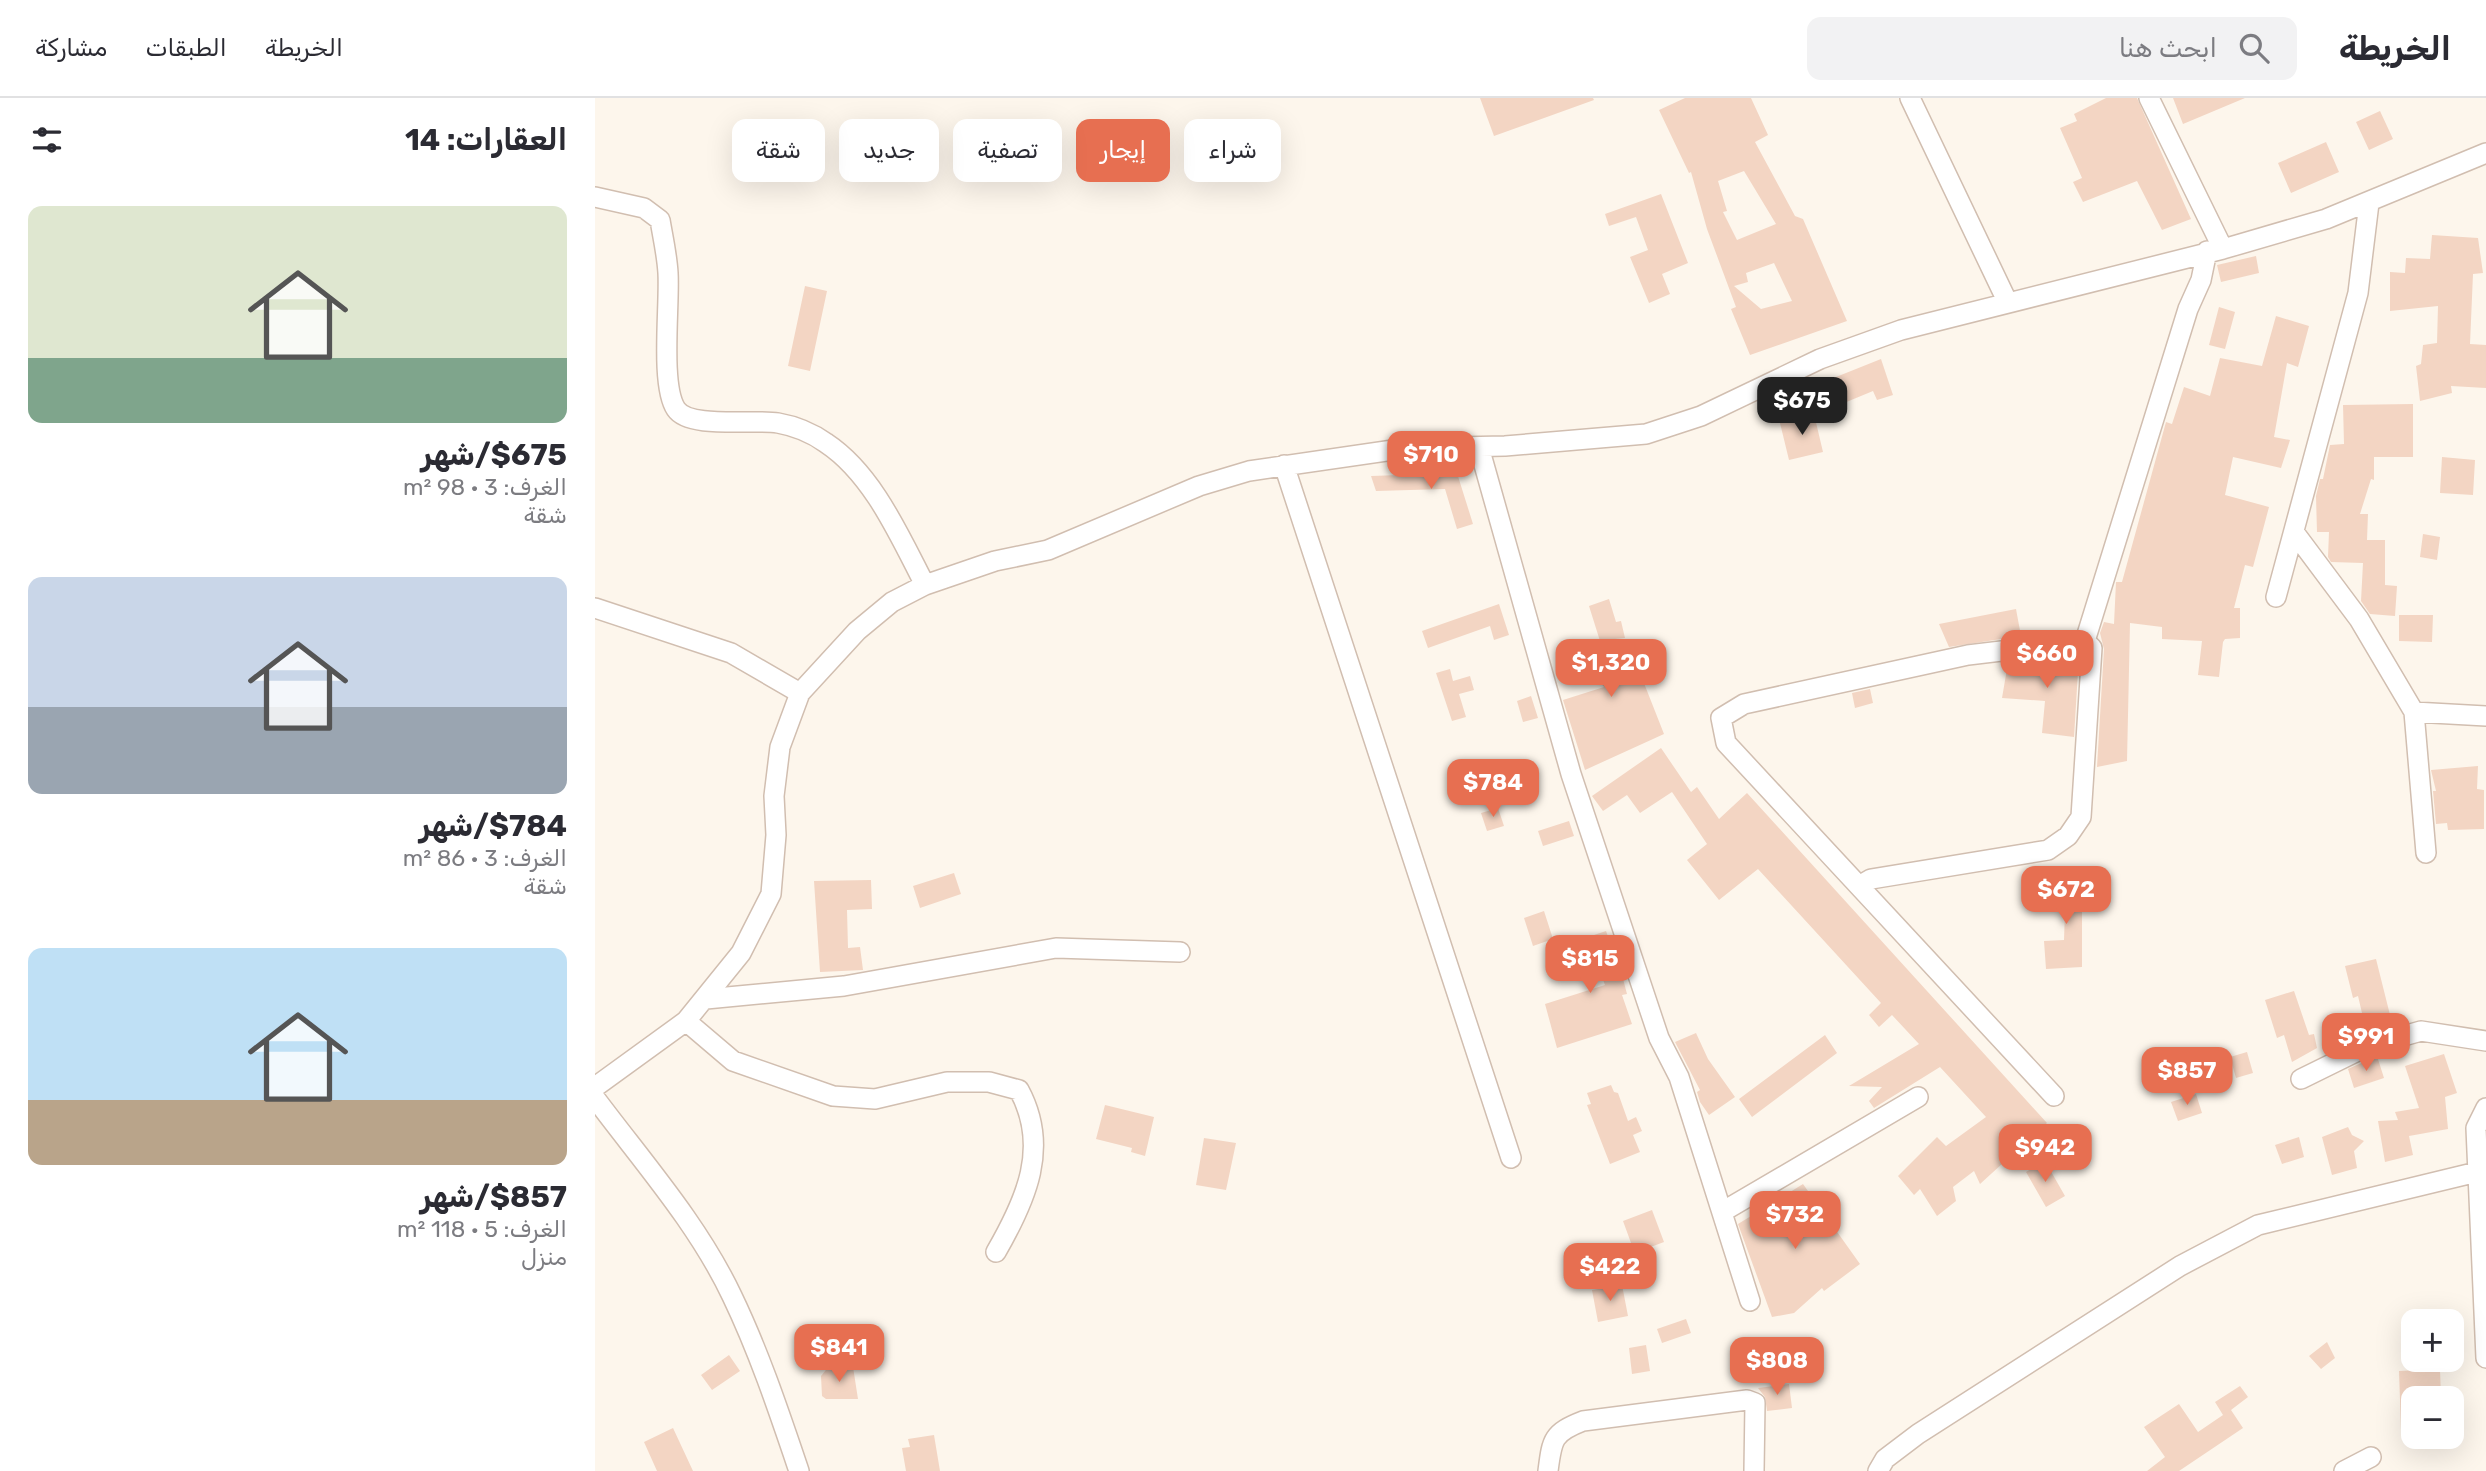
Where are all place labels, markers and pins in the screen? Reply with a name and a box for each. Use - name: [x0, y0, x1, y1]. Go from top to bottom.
- pin: $675: [1761, 378, 1843, 437]
- pin: $710: [1390, 432, 1472, 491]
- pin: $660: [2006, 630, 2088, 690]
- pin: $1,320: [1554, 640, 1668, 699]
- pin: $784: [1452, 760, 1534, 819]
- pin: $672: [2025, 866, 2107, 926]
- pin: $815: [1549, 936, 1631, 995]
- pin: $991: [2325, 1014, 2407, 1073]
- pin: $857: [2146, 1048, 2228, 1107]
- pin: $942: [2004, 1124, 2086, 1184]
- pin: $732: [1754, 1192, 1836, 1251]
- pin: $422: [1569, 1244, 1651, 1303]
- pin: $841: [798, 1324, 880, 1384]
- pin: $808: [1736, 1338, 1818, 1397]

